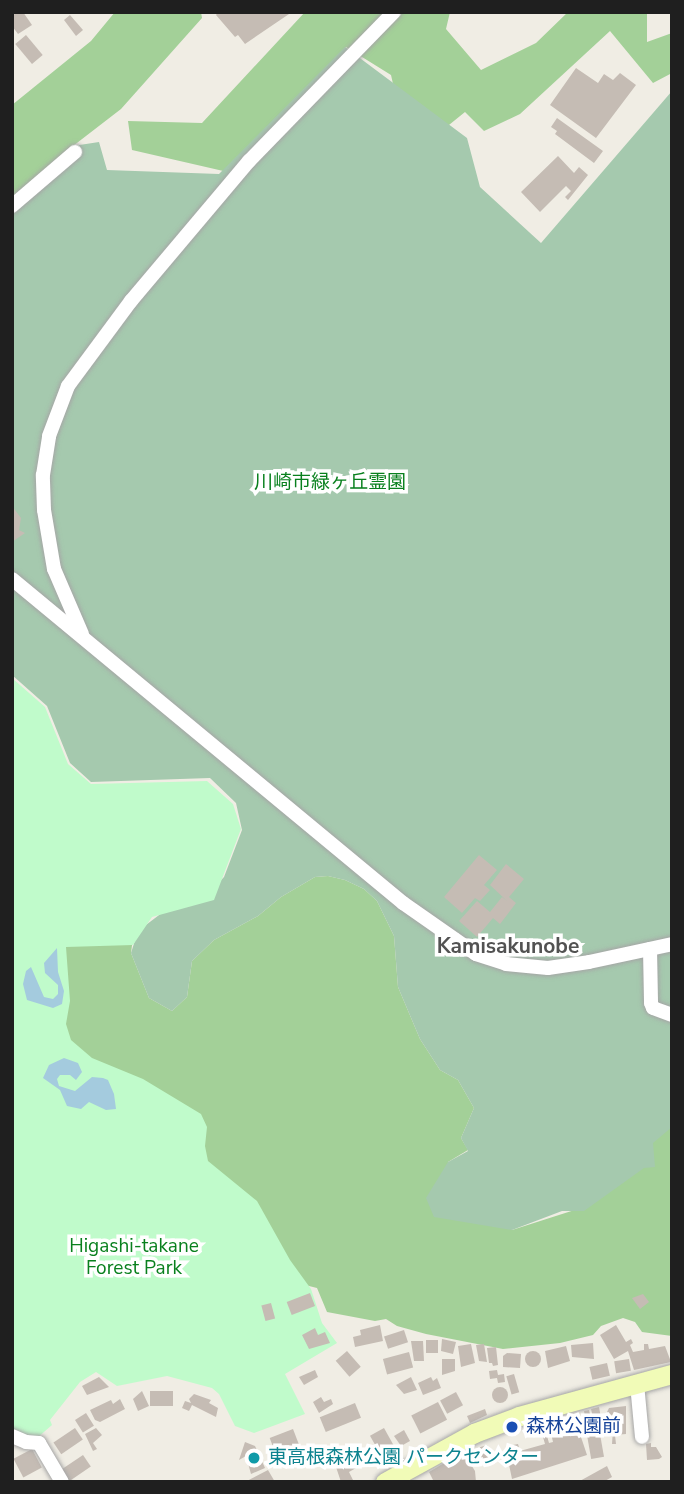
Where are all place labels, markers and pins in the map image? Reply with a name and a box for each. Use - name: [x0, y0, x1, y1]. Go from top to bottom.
- place label: 森林公園前: [526, 1416, 621, 1438]
- marker: 森林公園前: [504, 1419, 520, 1435]
- place label: 東高根森林公園 パークセンター: [268, 1447, 539, 1469]
- marker: 東高根森林公園 パークセンター: [246, 1450, 262, 1466]

